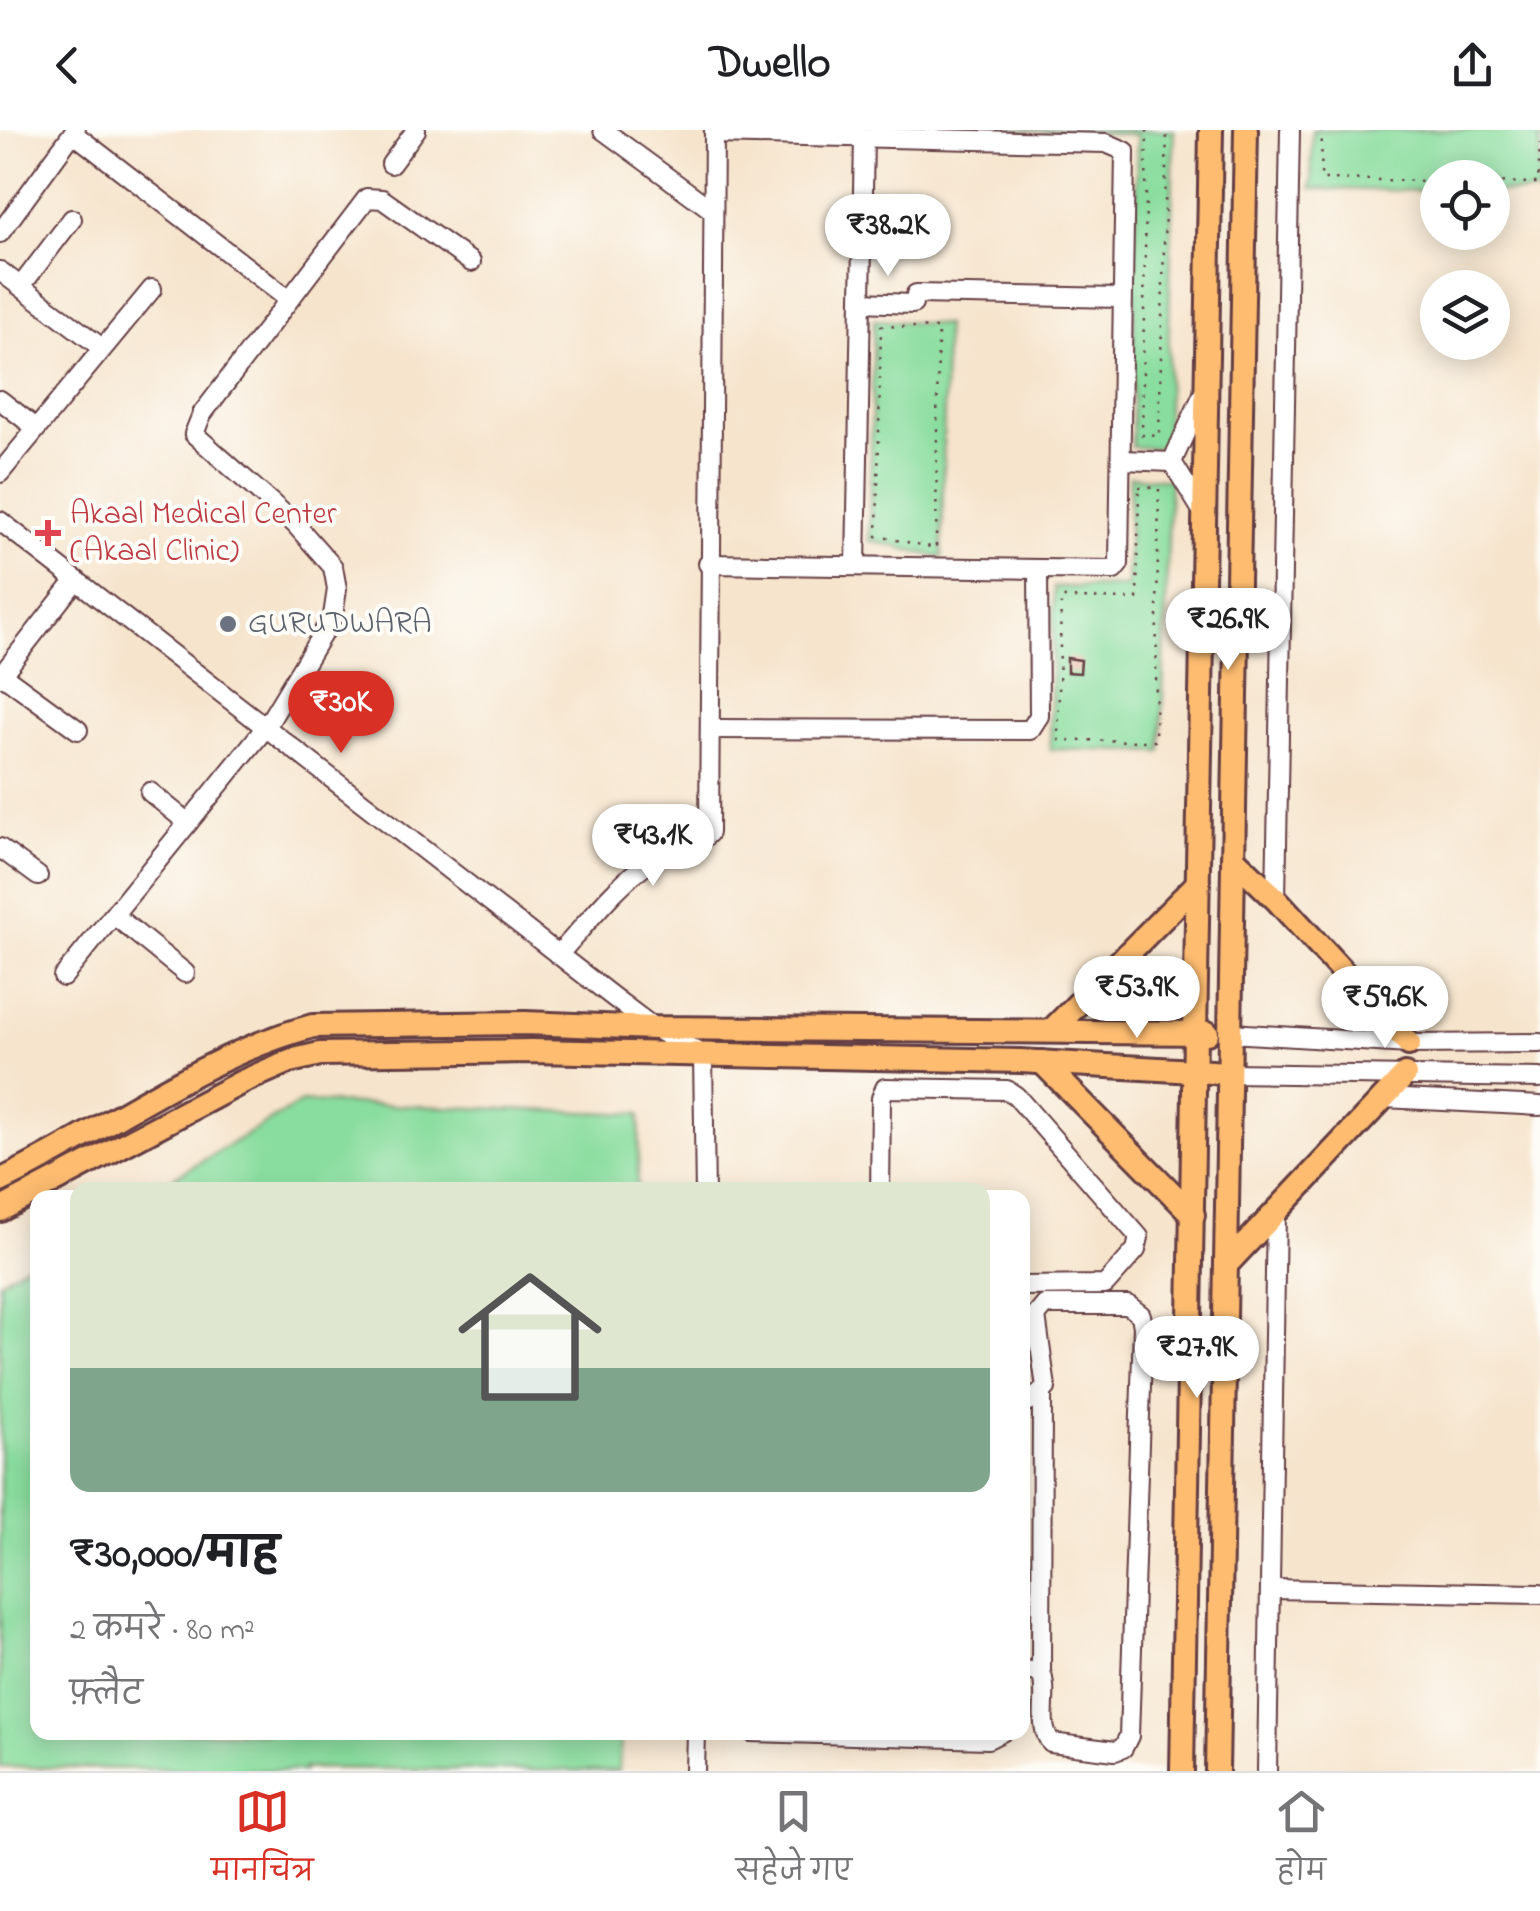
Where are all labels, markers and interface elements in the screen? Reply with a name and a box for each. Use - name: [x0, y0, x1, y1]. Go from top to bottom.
- text: Dwello: [709, 32, 831, 98]
- icon: back: [40, 38, 95, 93]
- icon: share: [1445, 38, 1500, 93]
- map controls: [1420, 160, 1510, 360]
- button: locate: [1420, 160, 1510, 250]
- pin: ₹38.2K: [807, 194, 969, 279]
- text: ₹38.2K: [847, 203, 929, 250]
- button: layers: [1420, 270, 1510, 360]
- place label: Akaal Medical Center (Akaal Clinic): [70, 492, 337, 576]
- marker: Akaal Medical Center (Akaal Clinic): [35, 520, 61, 546]
- pin: ₹26.9K: [1147, 588, 1309, 673]
- text: ₹26.9K: [1188, 597, 1268, 644]
- place label: GURUDWARA: [248, 601, 432, 648]
- marker: GURUDWARA: [217, 613, 239, 635]
- pin: ₹30K: [282, 671, 400, 756]
- text: ₹30K: [310, 680, 372, 727]
- pin: ₹43.1K: [572, 804, 734, 889]
- text: ₹43.1K: [614, 813, 692, 860]
- pin: ₹53.9K: [1056, 956, 1218, 1041]
- text: ₹53.9K: [1096, 965, 1178, 1012]
- pin: ₹59.6K: [1304, 966, 1466, 1051]
- text: ₹59.6K: [1343, 975, 1427, 1022]
- icon: home: [440, 1247, 620, 1427]
- pin: ₹27.9K: [1116, 1316, 1278, 1401]
- text: ₹27.9K: [1157, 1325, 1237, 1372]
- text: ₹30,000/माह: [70, 1525, 279, 1586]
- text: 2 कमरे · 80 m²: [70, 1608, 255, 1655]
- text: फ़्लैट: [70, 1673, 143, 1720]
- tab: मानचित्र: [211, 1784, 314, 1901]
- tab: सहेजे गए: [736, 1784, 852, 1901]
- tab: होम: [1274, 1784, 1329, 1901]

